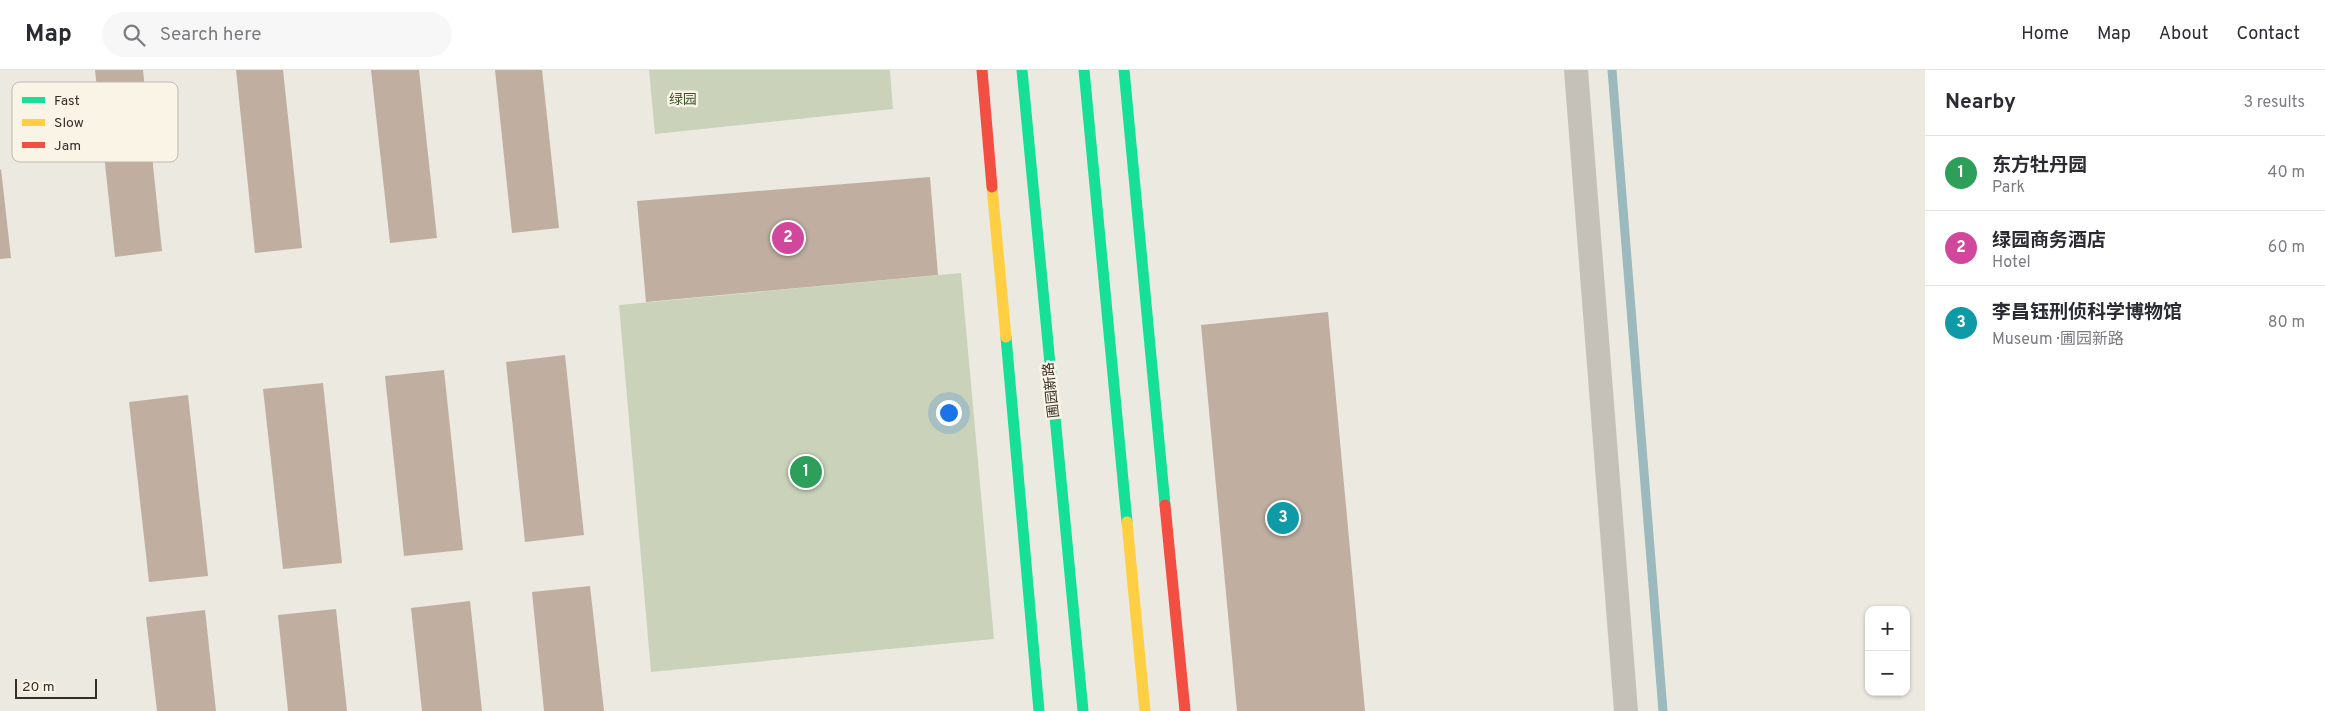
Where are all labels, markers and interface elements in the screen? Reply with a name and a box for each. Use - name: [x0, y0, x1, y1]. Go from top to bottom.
- search box: [102, 12, 452, 57]
- text: Map: [25, 20, 72, 50]
- icon: search: [120, 21, 148, 49]
- text: Search here: [160, 23, 261, 47]
- text: Home: [2021, 23, 2069, 46]
- text: Map: [2097, 23, 2131, 46]
- text: About: [2159, 23, 2208, 46]
- text: Contact: [2236, 23, 2300, 46]
- legend: [12, 82, 178, 162]
- text: Nearby: [1945, 89, 2016, 116]
- park label: 绿园: [669, 92, 697, 109]
- text: Fast: [54, 93, 80, 110]
- text: 3 results: [2243, 93, 2305, 113]
- text: Slow: [54, 115, 84, 132]
- text: Jam: [54, 138, 81, 155]
- text: 东方牡丹园: [1992, 154, 2087, 178]
- text: 1: [1958, 163, 1964, 183]
- text: 40 m: [2267, 163, 2305, 183]
- text: Park: [1992, 178, 2025, 198]
- pin: 2: [772, 219, 804, 257]
- text: 绿园商务酒店: [1992, 229, 2106, 253]
- text: 2: [1956, 238, 1966, 258]
- text: 60 m: [2268, 238, 2305, 258]
- text: Hotel: [1992, 253, 2031, 273]
- text: 李昌钰刑侦科学博物馆: [1992, 301, 2182, 325]
- text: 3: [1956, 313, 1966, 333]
- text: 80 m: [2268, 313, 2305, 333]
- text: Museum · 圃园新路: [1992, 330, 2124, 350]
- street label: 圃园新路: [1041, 361, 1063, 419]
- your location: [936, 400, 962, 426]
- pin: 1: [790, 453, 822, 491]
- pin: 3: [1267, 499, 1299, 537]
- map controls: [1865, 606, 1910, 696]
- button: +: [1865, 606, 1910, 651]
- button: −: [1865, 651, 1910, 696]
- scale bar: [15, 676, 98, 699]
- text: 20 m: [22, 679, 55, 696]

